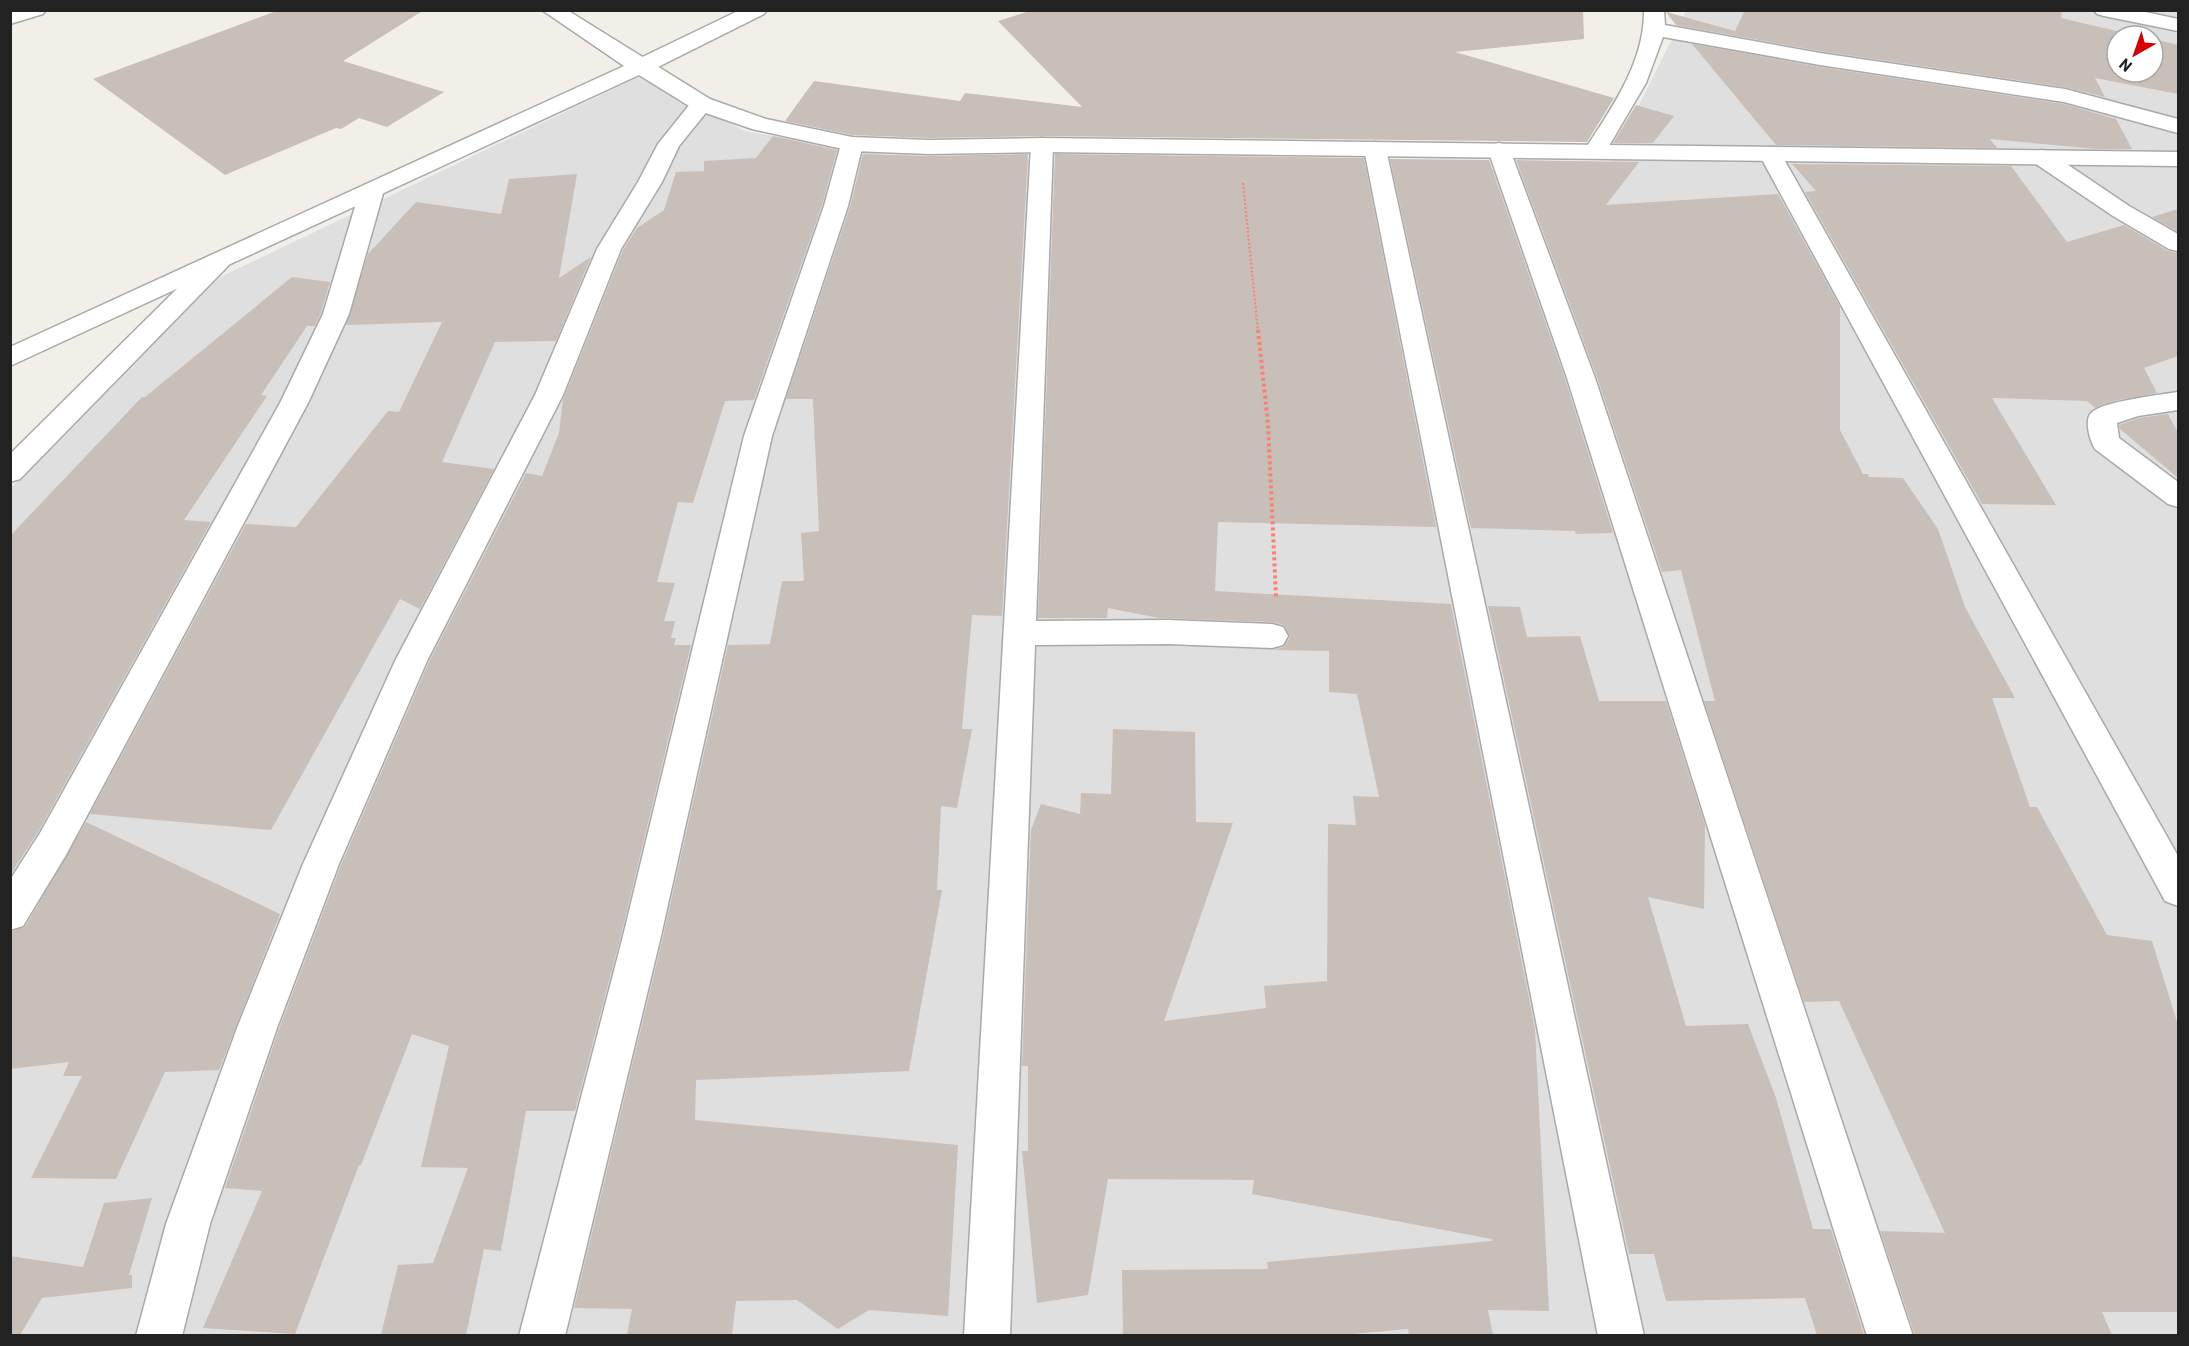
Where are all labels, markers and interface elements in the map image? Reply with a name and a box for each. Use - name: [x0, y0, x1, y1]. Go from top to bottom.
- north arrow: [2105, 24, 2165, 84]
- text: N: [2115, 55, 2135, 77]

